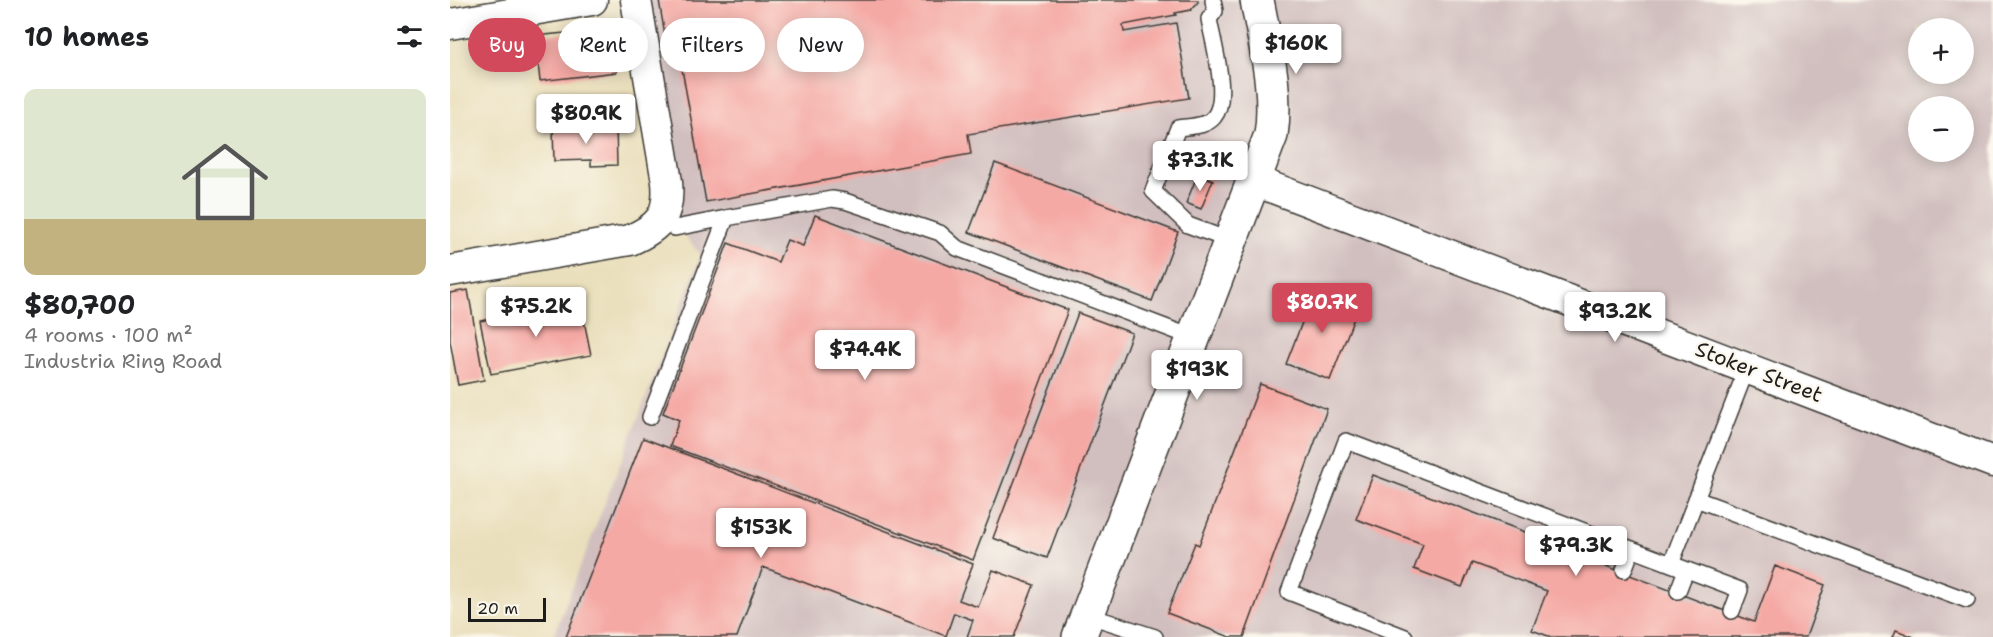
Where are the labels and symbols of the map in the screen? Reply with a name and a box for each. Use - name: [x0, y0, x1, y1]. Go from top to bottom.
- pin: $160K: [1254, 24, 1338, 75]
- pin: $80.9K: [537, 94, 635, 145]
- pin: $73.1K: [1151, 141, 1249, 192]
- pin: $80.7K: [1273, 283, 1371, 334]
- pin: $75.2K: [487, 287, 585, 338]
- pin: $93.2K: [1566, 292, 1664, 343]
- pin: $74.4K: [816, 330, 914, 381]
- street label: Stoker Street: [1691, 335, 1827, 409]
- pin: $193K: [1155, 350, 1239, 401]
- pin: $153K: [719, 508, 803, 559]
- pin: $79.3K: [1527, 526, 1625, 577]
- scale bar: [468, 595, 546, 622]

